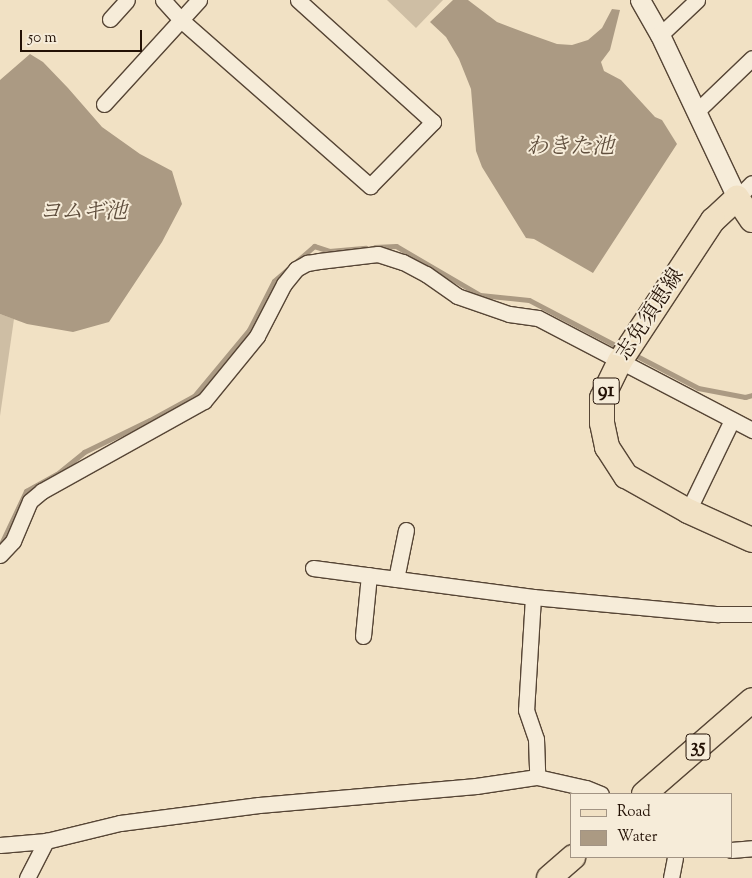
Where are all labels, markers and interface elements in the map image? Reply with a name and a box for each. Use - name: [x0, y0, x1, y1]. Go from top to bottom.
- scale bar: [22, 20, 145, 52]
- text: 50 m: [28, 28, 57, 49]
- water label: わきた池: [526, 136, 614, 162]
- water label: ヨムギ池: [39, 201, 127, 227]
- street label: 志免須恵線: [612, 264, 690, 366]
- road number: 91: [592, 374, 620, 408]
- road number: 35: [686, 730, 710, 764]
- legend: [570, 793, 732, 858]
- text: Road: [617, 802, 651, 823]
- text: Water: [617, 827, 657, 848]

